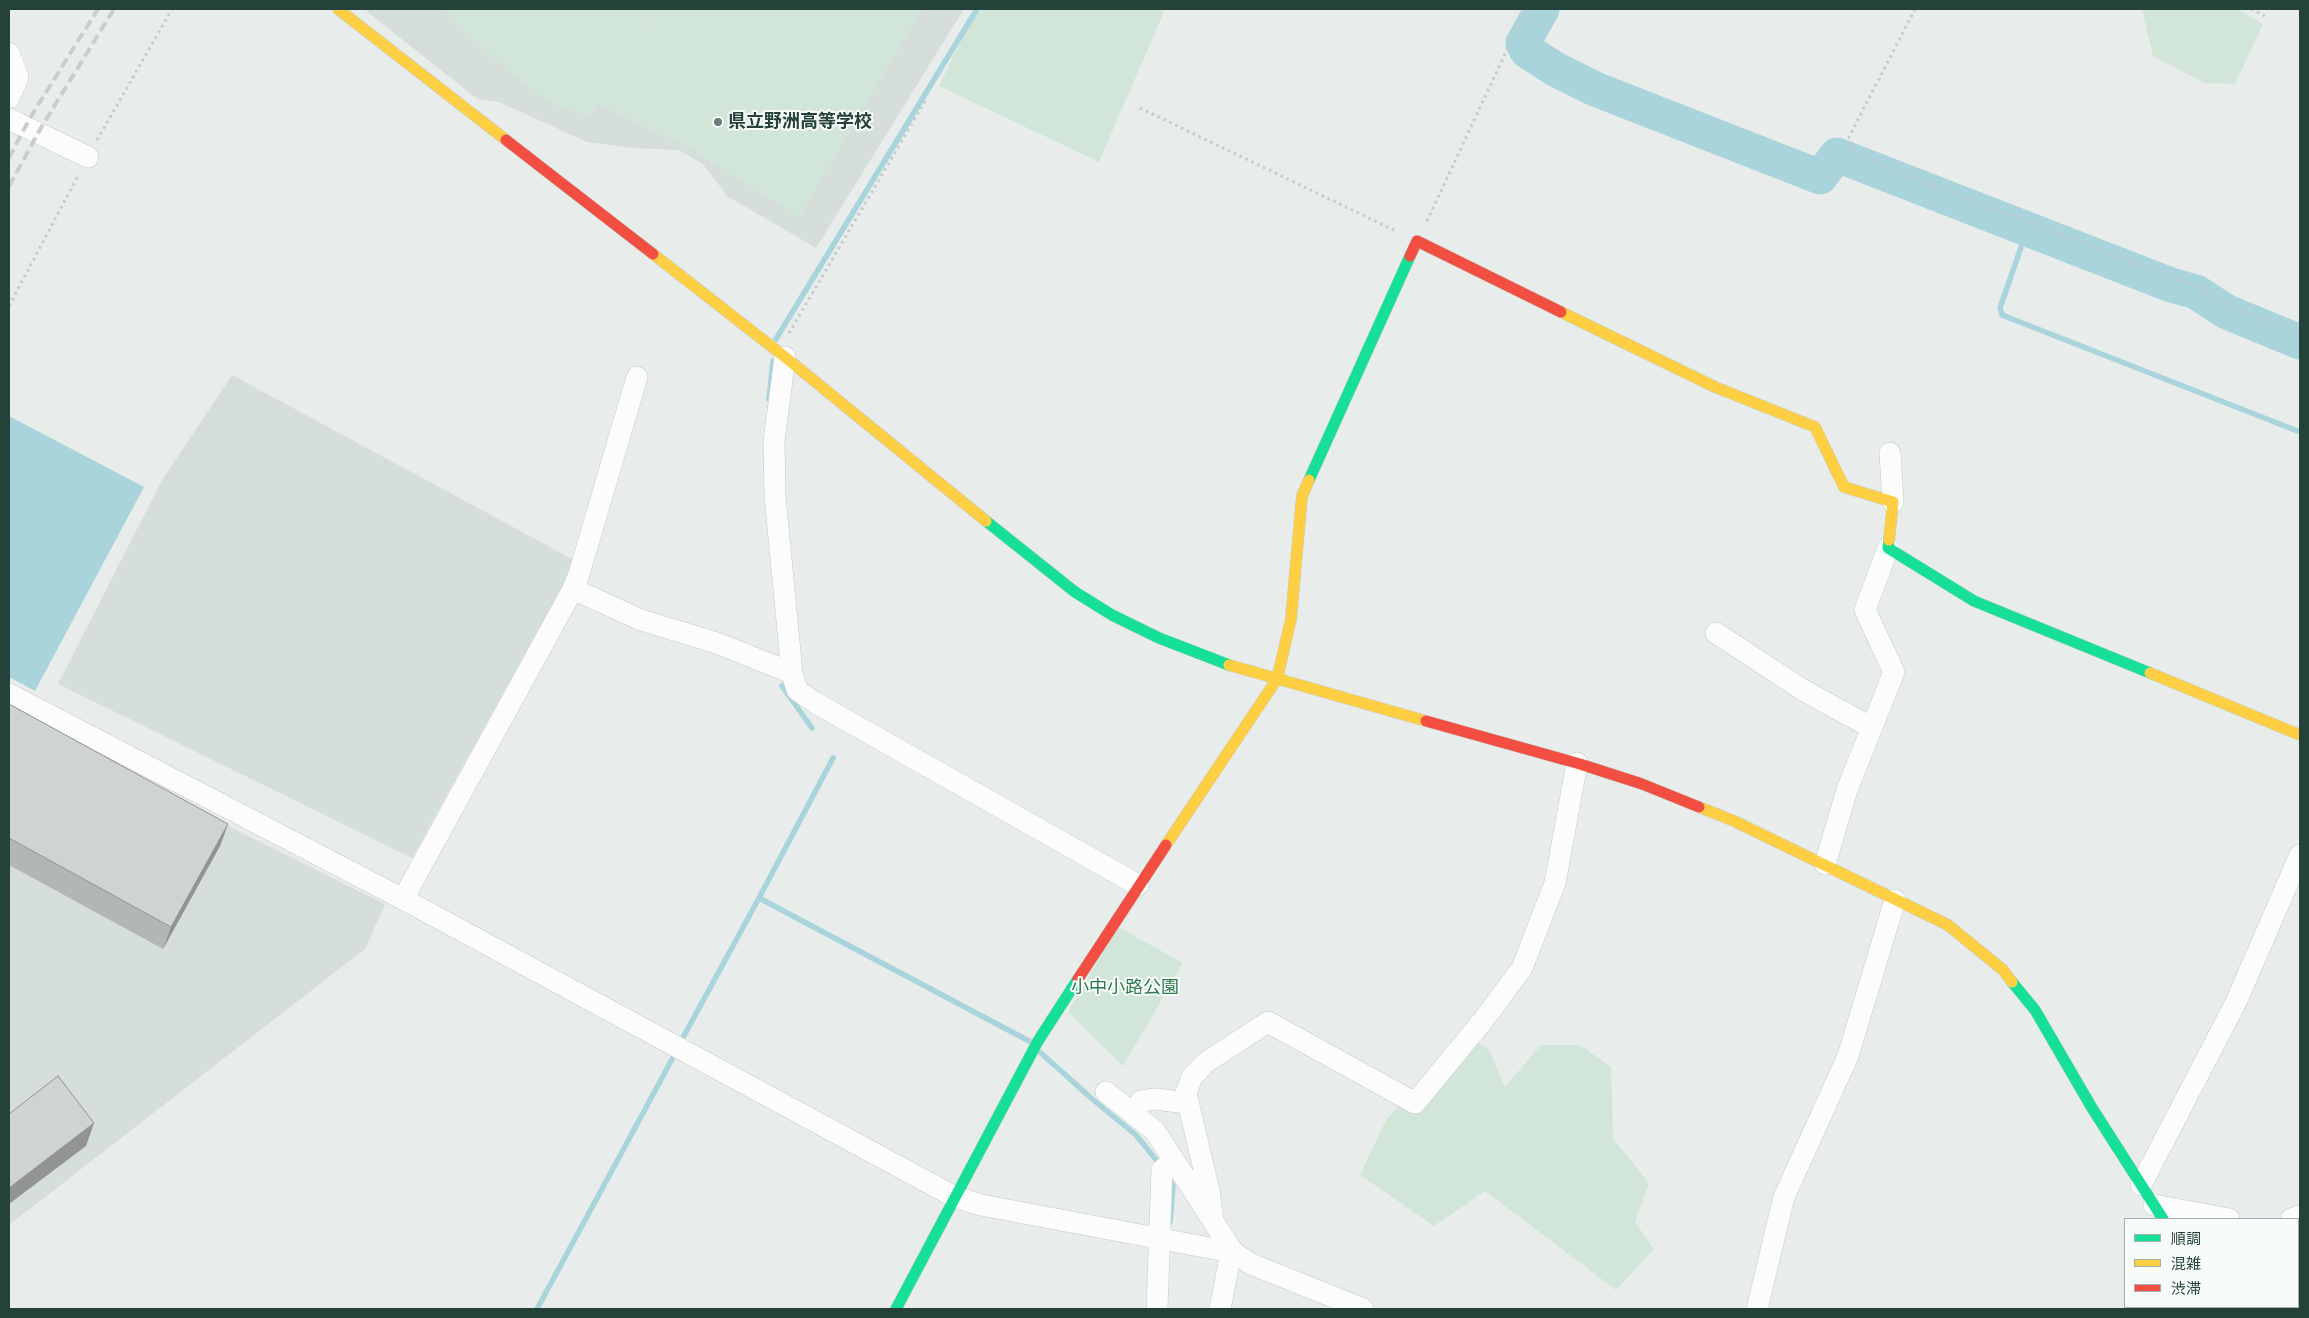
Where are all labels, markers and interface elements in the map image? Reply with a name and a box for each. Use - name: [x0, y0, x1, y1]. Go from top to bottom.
- place label: 県立野洲高等学校: [728, 111, 872, 133]
- marker: 県立野洲高等学校: [712, 116, 724, 128]
- park label: 小中小路公園: [1071, 977, 1179, 999]
- legend: [2124, 1218, 2299, 1308]
- text: 順調: [2171, 1228, 2201, 1249]
- text: 混雑: [2171, 1253, 2201, 1274]
- text: 渋滞: [2171, 1278, 2201, 1299]

